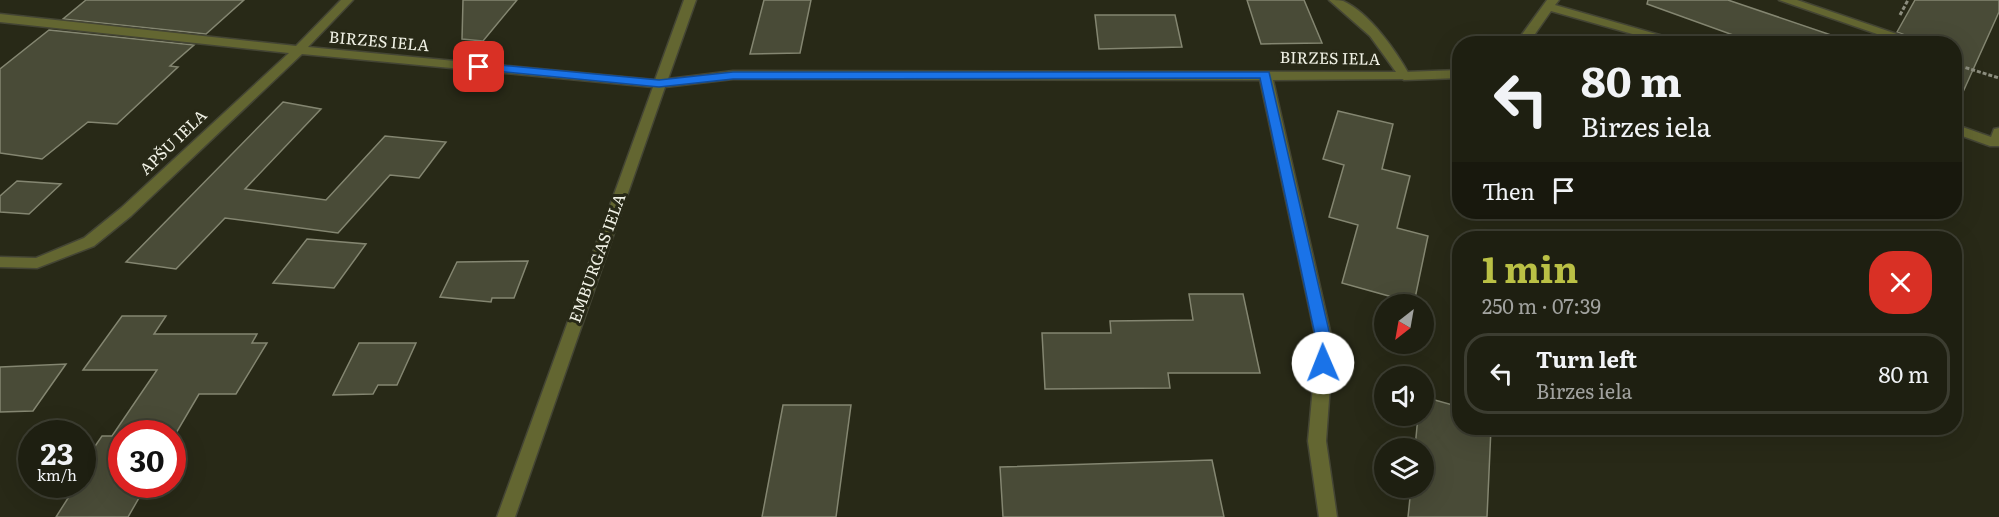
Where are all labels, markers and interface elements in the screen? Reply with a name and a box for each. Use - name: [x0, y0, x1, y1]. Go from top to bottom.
- street label: BIRZES IELA: [328, 24, 431, 56]
- pin: [453, 41, 504, 92]
- street label: BIRZES IELA: [1279, 44, 1381, 70]
- text: 80 m: [1581, 48, 1682, 110]
- icon: arrive: [462, 50, 495, 83]
- icon: left: [1482, 60, 1560, 138]
- street label: APŠU IELA: [133, 103, 212, 180]
- text: Birzes iela: [1581, 105, 1711, 145]
- text: Then: [1482, 174, 1535, 207]
- icon: arrive: [1547, 174, 1580, 207]
- street label: EMBURGAS IELA: [562, 189, 631, 326]
- text: 1 min: [1482, 241, 1578, 294]
- button: close: [1869, 251, 1932, 314]
- text: 250 m · 07:39: [1482, 290, 1601, 320]
- north arrow: [1374, 294, 1434, 354]
- map controls: [1374, 294, 1434, 498]
- position arrow: [1291, 331, 1355, 395]
- text: Turn left: [1536, 342, 1637, 375]
- icon: left: [1485, 357, 1518, 390]
- text: 80 m: [1878, 357, 1929, 390]
- button: sound: [1374, 366, 1434, 426]
- text: Birzes iela: [1536, 375, 1632, 405]
- speed limit sign: 30: [108, 420, 186, 498]
- text: 23: [41, 430, 73, 474]
- button: layers: [1374, 438, 1434, 498]
- text: km/h: [37, 463, 77, 486]

